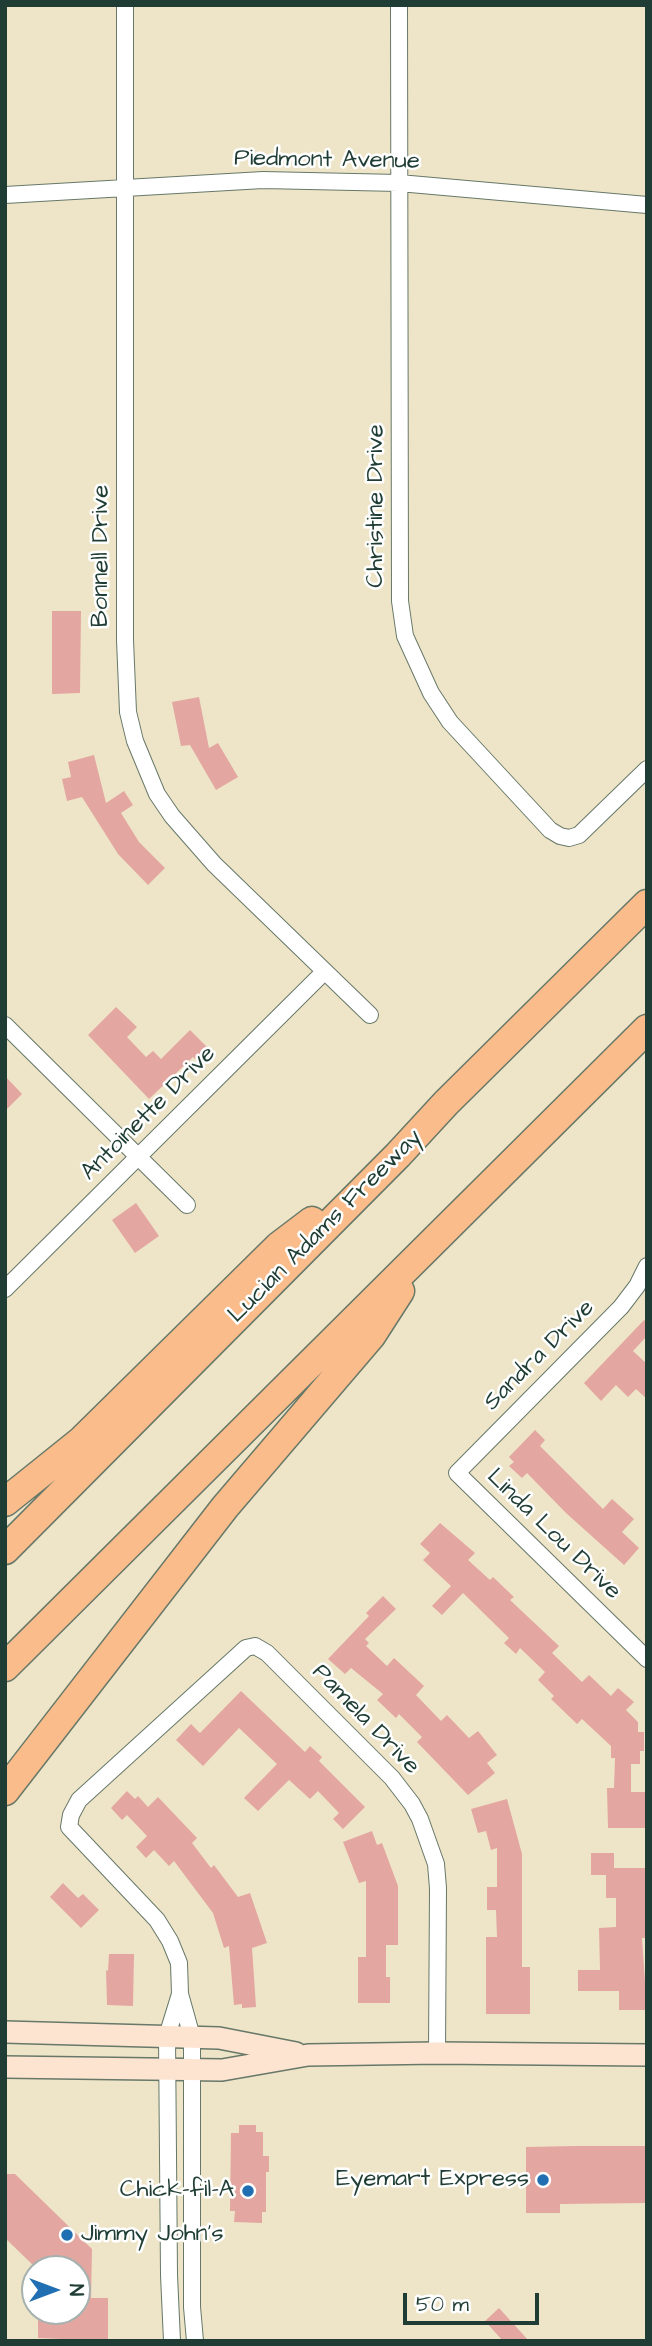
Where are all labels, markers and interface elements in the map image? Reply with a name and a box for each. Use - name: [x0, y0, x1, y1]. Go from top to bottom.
- street label: Piedmont Avenue: [234, 145, 420, 177]
- street label: Christine Drive: [363, 424, 391, 588]
- street label: Bonnell Drive: [88, 485, 116, 627]
- street label: Antoinette Drive: [76, 1041, 222, 1187]
- street label: Lucian Adams Freeway: [223, 1124, 429, 1330]
- street label: Sandra Drive: [479, 1295, 601, 1417]
- street label: Linda Lou Drive: [480, 1463, 626, 1607]
- street label: Pamela Drive: [305, 1659, 425, 1781]
- place label: Eyemart Express: [336, 2166, 529, 2194]
- marker: Eyemart Express: [535, 2172, 551, 2188]
- place label: Chick-fil-A: [120, 2177, 234, 2205]
- marker: Chick-fil-A: [240, 2183, 256, 2199]
- place label: Jimmy John's: [81, 2221, 224, 2249]
- marker: Jimmy John's: [59, 2227, 75, 2243]
- north arrow: [21, 2255, 91, 2325]
- scale bar: [407, 2280, 544, 2324]
- text: N: [62, 2284, 89, 2296]
- text: 50 m: [416, 2290, 469, 2319]

